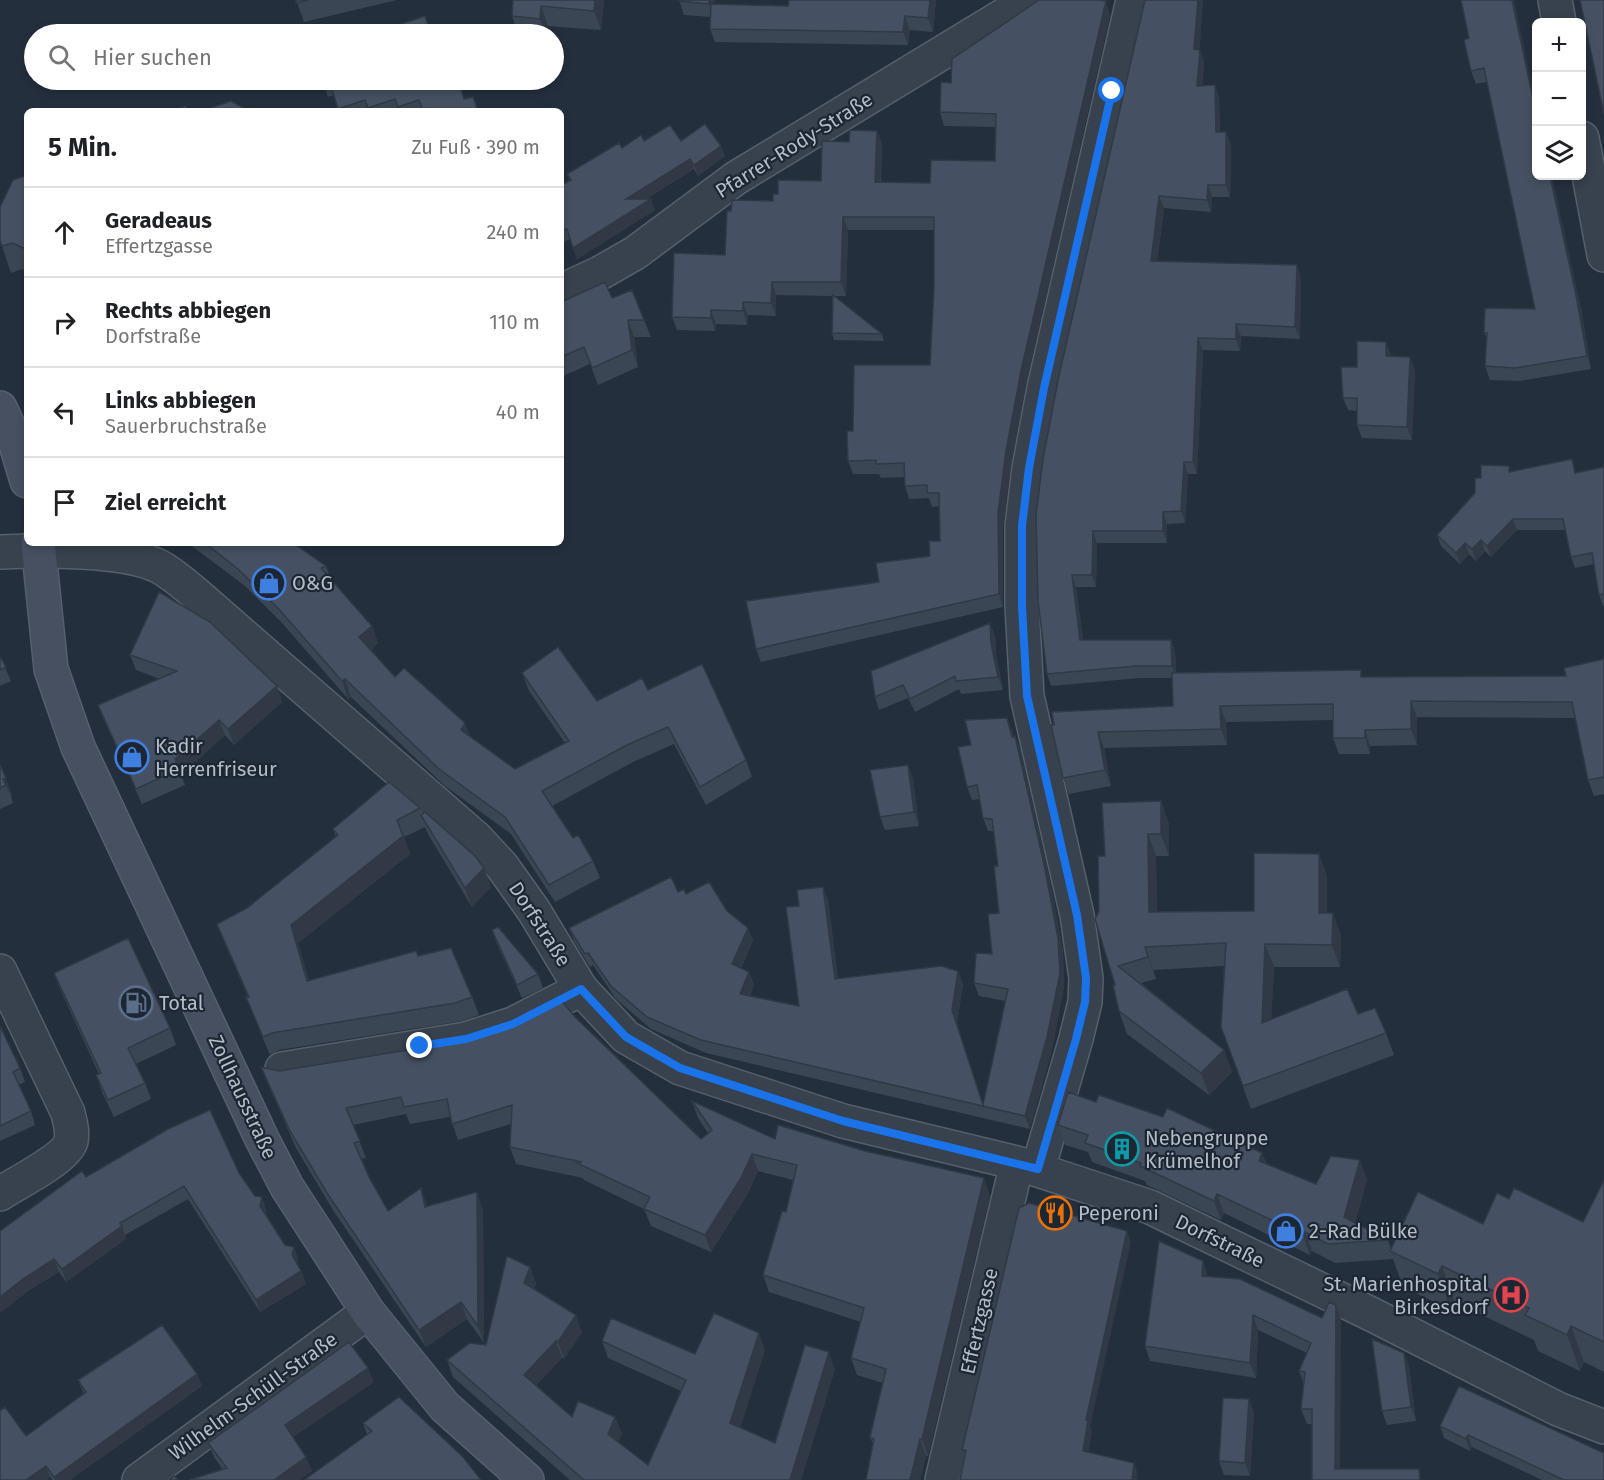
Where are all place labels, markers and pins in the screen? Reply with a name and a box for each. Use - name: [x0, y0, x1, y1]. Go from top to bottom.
- shop icon: O&G: [251, 565, 287, 601]
- place label: O&G: [292, 571, 333, 595]
- place label: Kadir Herrenfriseur: [155, 734, 277, 781]
- shop icon: Kadir Herrenfriseur: [114, 739, 150, 775]
- fuel station icon: Total: [118, 985, 154, 1021]
- place label: Total: [159, 991, 204, 1015]
- place label: Nebengruppe Krümelhof: [1145, 1126, 1268, 1173]
- building icon: Nebengruppe Krümelhof: [1104, 1131, 1140, 1167]
- restaurant icon: Peperoni: [1037, 1195, 1073, 1231]
- place label: Peperoni: [1078, 1201, 1159, 1225]
- shop icon: 2-Rad Bülke: [1268, 1213, 1304, 1249]
- place label: 2-Rad Bülke: [1309, 1219, 1418, 1243]
- place label: St. Marienhospital Birkesdorf: [1323, 1272, 1489, 1319]
- hospital icon: St. Marienhospital Birkesdorf: [1493, 1277, 1529, 1313]

